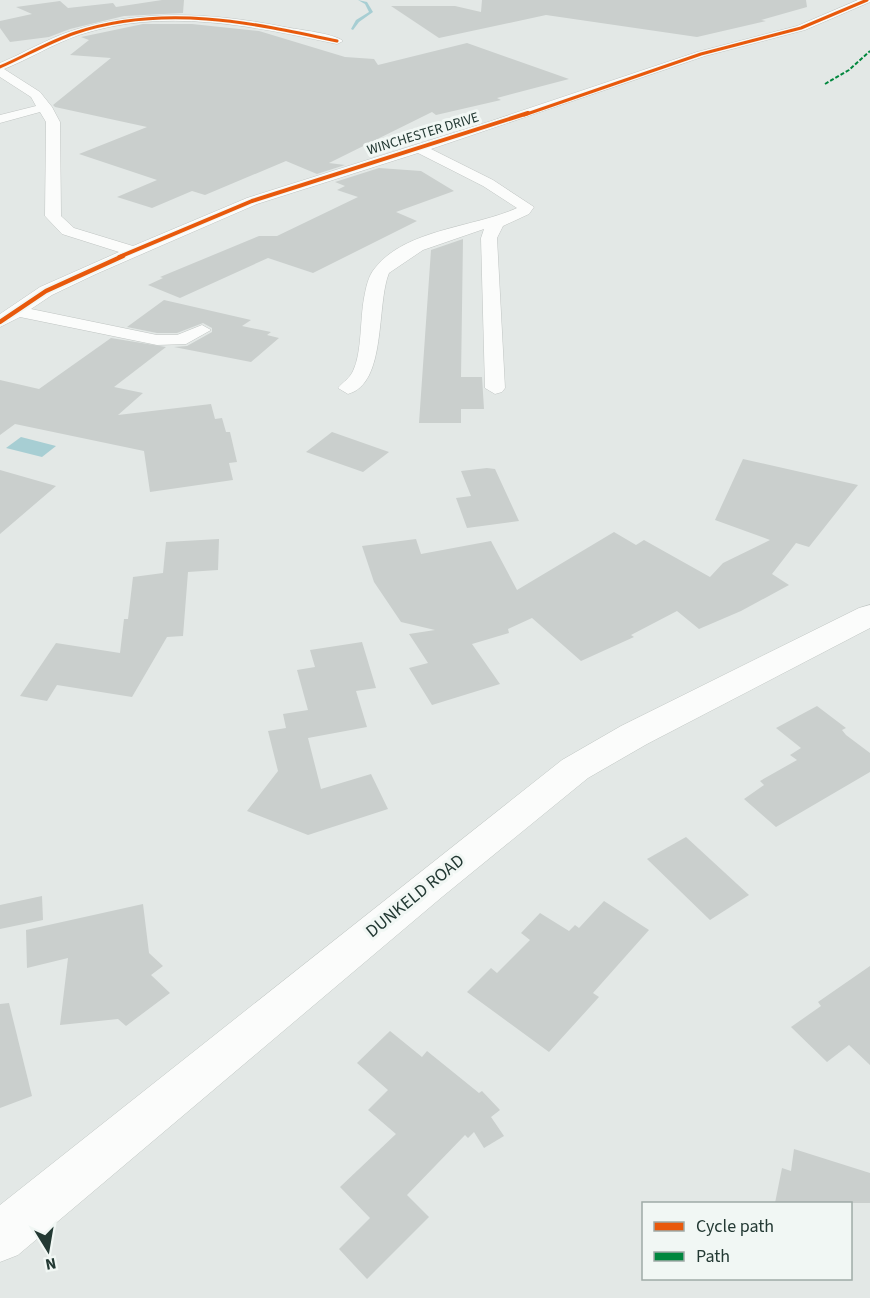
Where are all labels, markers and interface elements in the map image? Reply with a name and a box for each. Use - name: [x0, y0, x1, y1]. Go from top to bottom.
- street label: WINCHESTER DRIVE: [365, 107, 481, 161]
- street label: DUNKELD ROAD: [360, 848, 470, 944]
- legend: [642, 1202, 852, 1280]
- text: Cycle path: [696, 1214, 774, 1239]
- north arrow: [18, 1220, 78, 1280]
- text: Path: [696, 1244, 730, 1269]
- text: N: [43, 1252, 58, 1276]

